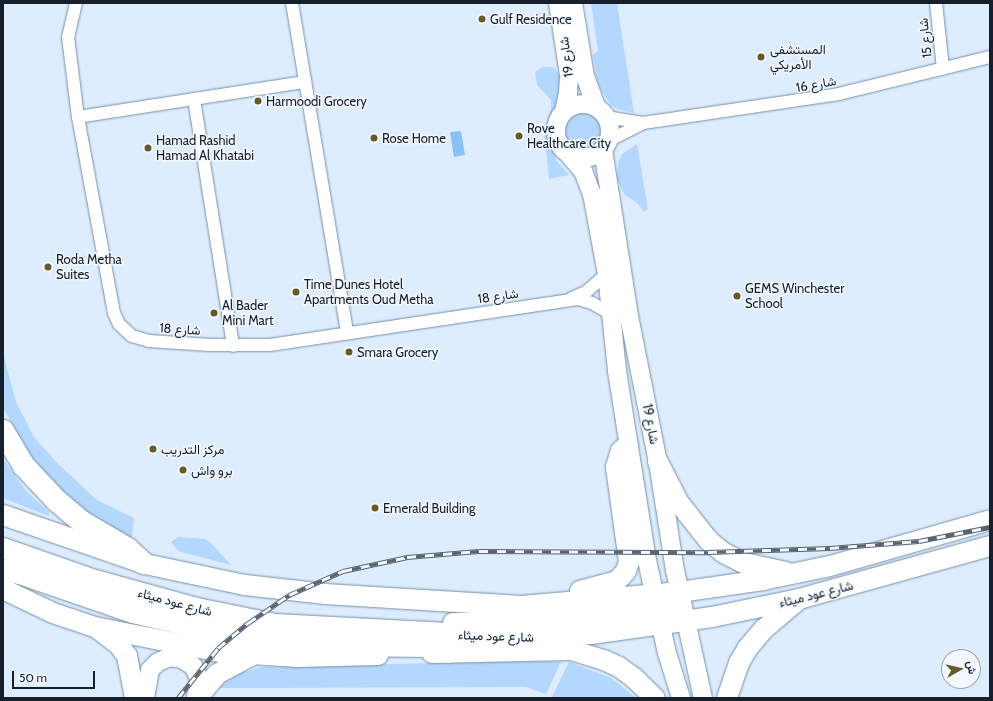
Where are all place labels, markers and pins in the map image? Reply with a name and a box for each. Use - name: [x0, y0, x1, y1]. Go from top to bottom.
- place label: Gulf Residence: [490, 11, 572, 27]
- marker: Gulf Residence: [477, 14, 487, 24]
- place label: المستشفى الأمريكي: [770, 42, 826, 73]
- marker: المستشفى الأمريكي: [755, 51, 767, 63]
- place label: Harmoodi Grocery: [266, 93, 367, 109]
- marker: Harmoodi Grocery: [253, 96, 263, 106]
- place label: Rove Healthcare City: [527, 121, 611, 152]
- place label: Rose Home: [382, 130, 446, 146]
- marker: Rove Healthcare City: [514, 131, 524, 141]
- place label: Hamad Rashid Hamad Al Khatabi: [156, 133, 254, 164]
- marker: Rose Home: [369, 133, 379, 143]
- marker: Hamad Rashid Hamad Al Khatabi: [143, 143, 153, 153]
- place label: Roda Metha Suites: [56, 252, 122, 283]
- marker: Roda Metha Suites: [43, 262, 53, 272]
- place label: Time Dunes Hotel Apartments Oud Metha: [304, 277, 434, 308]
- place label: GEMS Winchester School: [745, 281, 844, 312]
- marker: Time Dunes Hotel Apartments Oud Metha: [291, 287, 301, 297]
- marker: GEMS Winchester School: [732, 291, 742, 301]
- place label: Al Bader Mini Mart: [222, 298, 273, 329]
- marker: Al Bader Mini Mart: [209, 308, 219, 318]
- place label: Smara Grocery: [357, 344, 438, 360]
- marker: Smara Grocery: [344, 347, 354, 357]
- place label: مركز التدريب: [161, 441, 224, 457]
- marker: مركز التدريب: [148, 444, 158, 454]
- place label: برو واش: [191, 462, 233, 478]
- marker: برو واش: [178, 465, 188, 475]
- place label: Emerald Building: [383, 500, 476, 516]
- marker: Emerald Building: [370, 503, 380, 513]

